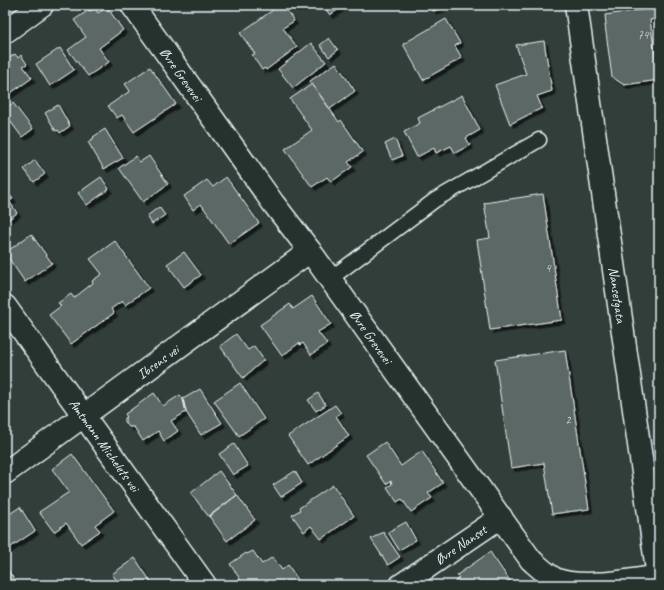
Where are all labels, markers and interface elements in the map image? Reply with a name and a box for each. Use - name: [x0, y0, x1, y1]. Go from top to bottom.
- house number: 74: [638, 27, 650, 43]
- street label: Øvre Grevevei: [156, 44, 207, 107]
- house number: 4: [545, 260, 552, 276]
- street label: Nansetgata: [605, 266, 630, 325]
- street label: Øvre Grevevei: [346, 307, 397, 369]
- street label: Ibsens vei: [134, 340, 184, 383]
- street label: Amtmann Michelets vei: [65, 396, 145, 497]
- house number: 2: [565, 412, 572, 428]
- street label: Øvre Nanset: [432, 521, 491, 569]

